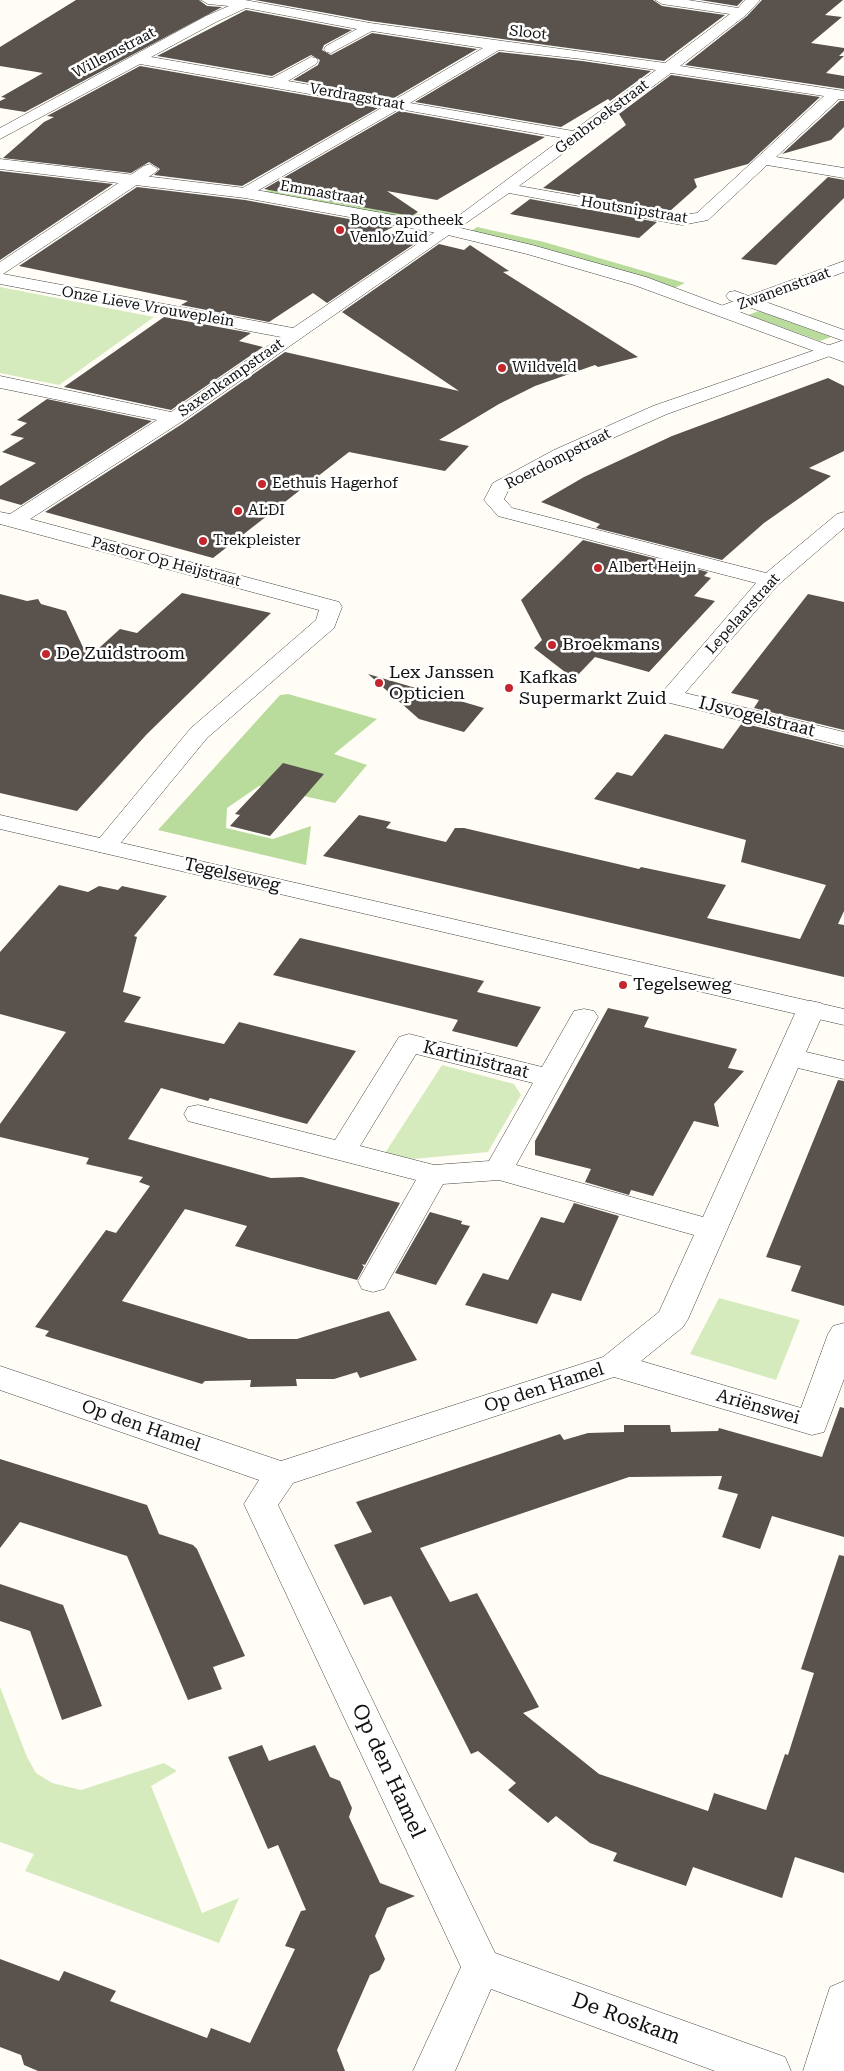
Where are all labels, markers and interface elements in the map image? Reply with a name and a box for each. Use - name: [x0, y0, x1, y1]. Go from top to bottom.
- street label: Sloot: [508, 22, 548, 44]
- street label: Willemstraat: [69, 24, 159, 82]
- street label: Genbroekstraat: [552, 76, 652, 158]
- street label: Verdragstraat: [308, 80, 406, 114]
- street label: Emmastraat: [278, 177, 366, 209]
- street label: Houtsnipstraat: [579, 193, 689, 227]
- place label: Boots apotheek Venlo Zuid: [350, 212, 463, 247]
- marker: Boots apotheek Venlo Zuid: [334, 224, 346, 236]
- street label: Zwanenstraat: [735, 264, 833, 314]
- street label: Onze Lieve Vrouweplein: [60, 283, 236, 331]
- street label: Saxenkampstraat: [175, 335, 287, 421]
- place label: Wildveld: [512, 359, 577, 377]
- marker: Wildveld: [496, 362, 508, 374]
- street label: Roerdompstraat: [502, 425, 614, 493]
- place label: Eethuis Hagerhof: [272, 475, 398, 493]
- marker: Eethuis Hagerhof: [256, 478, 268, 490]
- place label: ALDI: [248, 502, 285, 520]
- marker: ALDI: [232, 505, 244, 517]
- place label: Trekpleister: [213, 532, 301, 550]
- street label: Pastoor Op Heijstraat: [89, 533, 243, 591]
- marker: Trekpleister: [197, 535, 209, 547]
- place label: Albert Heijn: [608, 559, 697, 577]
- marker: Albert Heijn: [592, 562, 604, 574]
- street label: Lepelaarstraat: [702, 570, 784, 658]
- place label: Broekmans: [562, 634, 660, 656]
- marker: Broekmans: [546, 639, 558, 651]
- place label: De Zuidstroom: [56, 643, 185, 665]
- marker: De Zuidstroom: [40, 648, 52, 660]
- place label: Lex Janssen Opticien: [389, 662, 494, 704]
- place label: Kafkas Supermarkt Zuid: [519, 667, 666, 710]
- marker: Lex Janssen Opticien: [373, 677, 385, 689]
- marker: Kafkas Supermarkt Zuid: [503, 682, 515, 694]
- street label: IJsvogelstraat: [696, 692, 818, 742]
- street label: Tegelseweg: [182, 853, 282, 897]
- place label: Tegelseweg: [633, 974, 731, 996]
- marker: Tegelseweg: [617, 979, 629, 991]
- street label: Kartinistraat: [421, 1036, 531, 1084]
- street label: Op den Hamel: [481, 1358, 607, 1418]
- street label: Ariënswei: [714, 1385, 802, 1429]
- street label: Op den Hamel: [79, 1396, 203, 1456]
- street label: Op den Hamel: [346, 1700, 430, 1842]
- street label: De Roskam: [568, 1988, 684, 2050]

